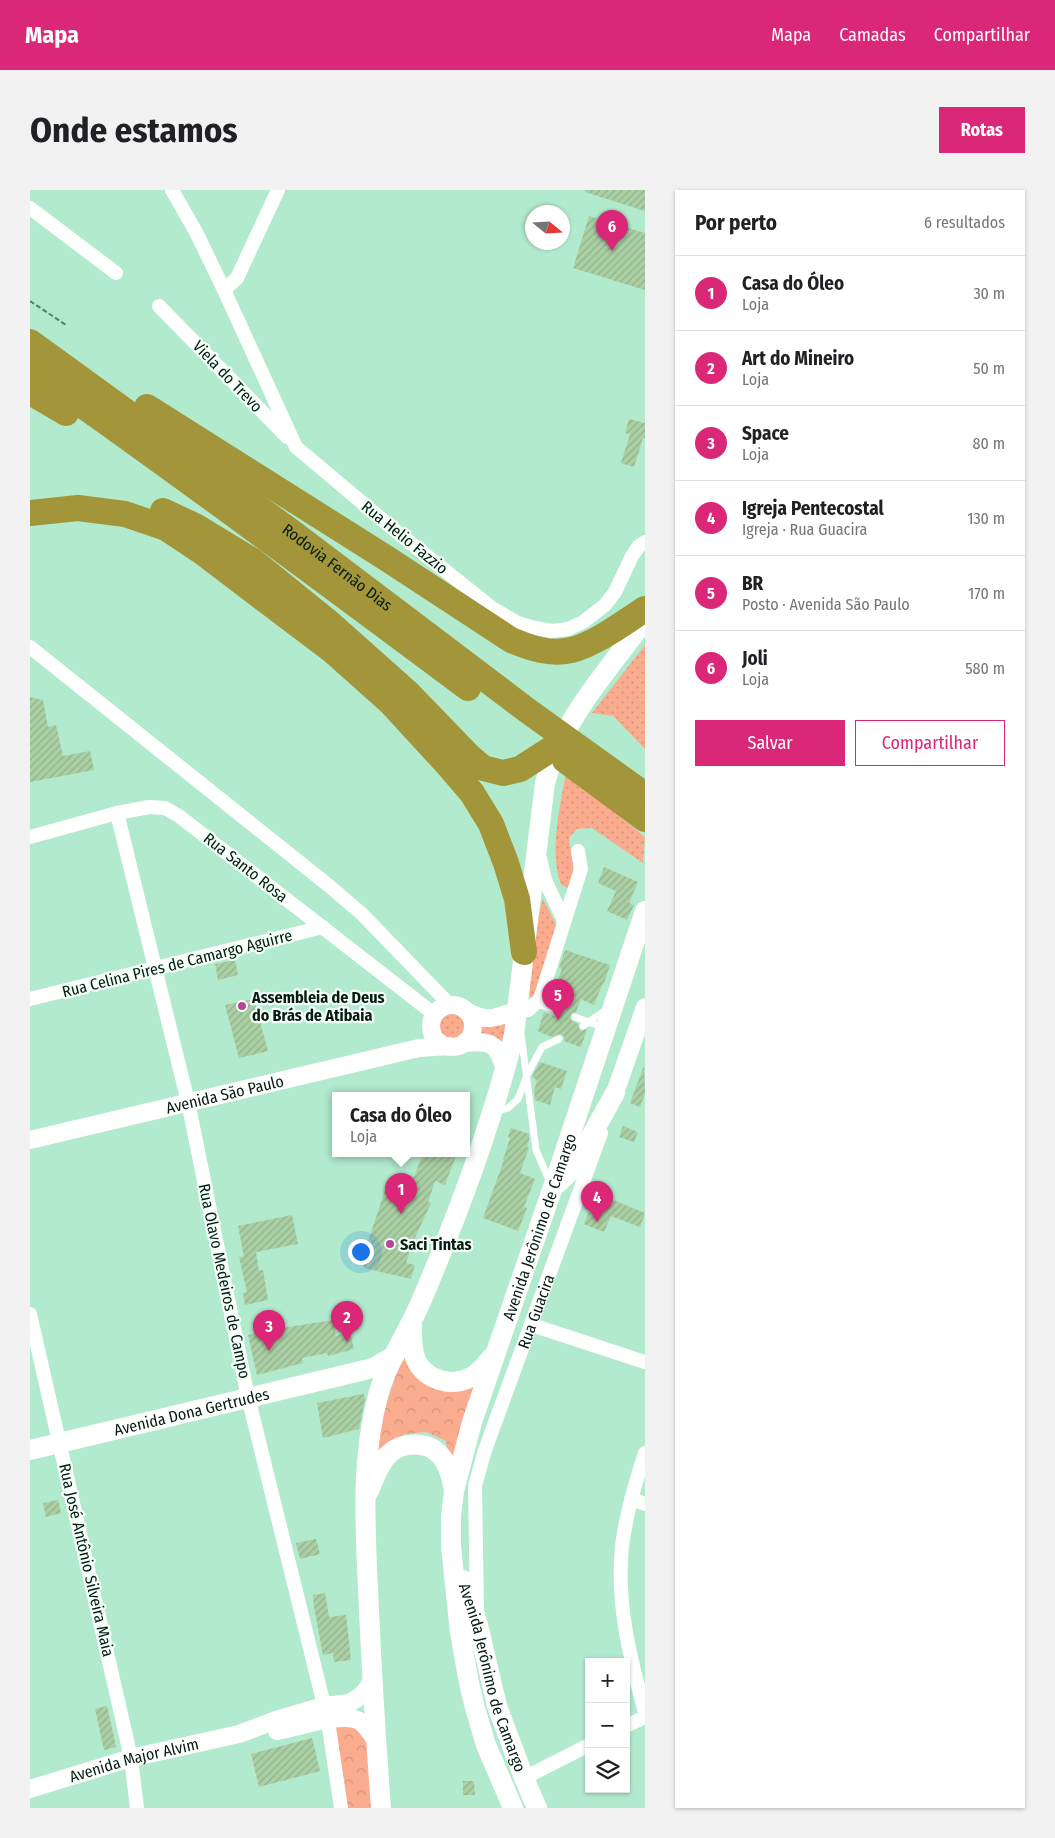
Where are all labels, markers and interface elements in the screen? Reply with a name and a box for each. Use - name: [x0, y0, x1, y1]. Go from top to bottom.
- text: Mapa: [25, 21, 79, 49]
- text: Mapa: [771, 24, 811, 46]
- text: Camadas: [839, 24, 906, 46]
- text: Compartilhar: [934, 24, 1030, 46]
- button: Rotas: [939, 107, 1025, 153]
- text: Onde estamos: [30, 109, 238, 151]
- north arrow: [525, 205, 570, 250]
- pin: 6: [596, 210, 628, 251]
- text: Por perto: [695, 210, 777, 236]
- text: 6 resultados: [924, 213, 1005, 232]
- text: Casa do Óleo: [742, 272, 844, 295]
- text: 1: [708, 284, 714, 303]
- text: 30 m: [973, 284, 1005, 303]
- text: Loja: [742, 295, 769, 314]
- street label: Viela do Trevo: [189, 337, 266, 416]
- text: Art do Mineiro: [742, 347, 854, 370]
- text: 2: [707, 359, 715, 378]
- text: 50 m: [973, 359, 1005, 378]
- text: Loja: [742, 370, 769, 389]
- text: Space: [742, 422, 789, 445]
- text: 3: [707, 434, 715, 453]
- text: 80 m: [973, 434, 1005, 453]
- text: Loja: [742, 445, 769, 464]
- street label: Rua Helio Fazzio: [358, 497, 452, 578]
- text: Igreja Pentecostal: [742, 497, 884, 520]
- text: 4: [707, 509, 715, 528]
- text: 130 m: [967, 509, 1005, 528]
- street label: Rodovia Fernão Dias: [279, 520, 396, 615]
- text: Igreja · Rua Guacira: [742, 520, 867, 539]
- text: BR: [742, 572, 763, 595]
- text: 5: [707, 584, 715, 603]
- text: 170 m: [968, 584, 1005, 603]
- text: Posto · Avenida São Paulo: [742, 595, 910, 614]
- text: Joli: [742, 647, 768, 670]
- text: 6: [707, 659, 715, 678]
- text: 580 m: [965, 659, 1005, 678]
- text: Loja: [742, 670, 769, 689]
- button: Salvar: [695, 720, 845, 766]
- button: Compartilhar: [855, 720, 1005, 766]
- street label: Rua Santo Rosa: [200, 829, 292, 906]
- street label: Rua Celina Pires de Camargo Aguirre: [60, 926, 294, 1001]
- pin: 5: [542, 979, 574, 1020]
- place label: Assembleia de Deus do Brás de Atibaia: [251, 988, 385, 1025]
- marker: Assembleia de Deus do Brás de Atibaia: [236, 1000, 248, 1012]
- street label: Avenida São Paulo: [164, 1071, 286, 1118]
- popup: [332, 1092, 470, 1157]
- text: Casa do Óleo: [350, 1104, 452, 1127]
- text: Loja: [350, 1127, 377, 1146]
- street label: Avenida Jerônimo de Camargo: [499, 1131, 580, 1323]
- pin: 1: [385, 1173, 417, 1214]
- pin: 4: [581, 1181, 613, 1222]
- street label: Rua Olavo Medeiros de Campo: [195, 1182, 254, 1380]
- place label: Saci Tintas: [400, 1235, 471, 1254]
- marker: Saci Tintas: [384, 1238, 396, 1250]
- your location: [348, 1239, 374, 1265]
- street label: Rua Guacira: [514, 1272, 559, 1351]
- pin: 2: [331, 1301, 363, 1342]
- pin: 3: [253, 1310, 285, 1351]
- street label: Avenida Dona Gertrudes: [112, 1384, 271, 1440]
- street label: Rua José Antônio Silveira Maia: [55, 1462, 118, 1659]
- street label: Avenida Jerônimo de Camargo: [455, 1581, 530, 1775]
- map controls: [585, 1658, 630, 1793]
- button: +: [585, 1658, 630, 1703]
- button: −: [585, 1703, 630, 1748]
- street label: Avenida Major Alvim: [67, 1734, 200, 1786]
- button: layers: [585, 1748, 630, 1793]

